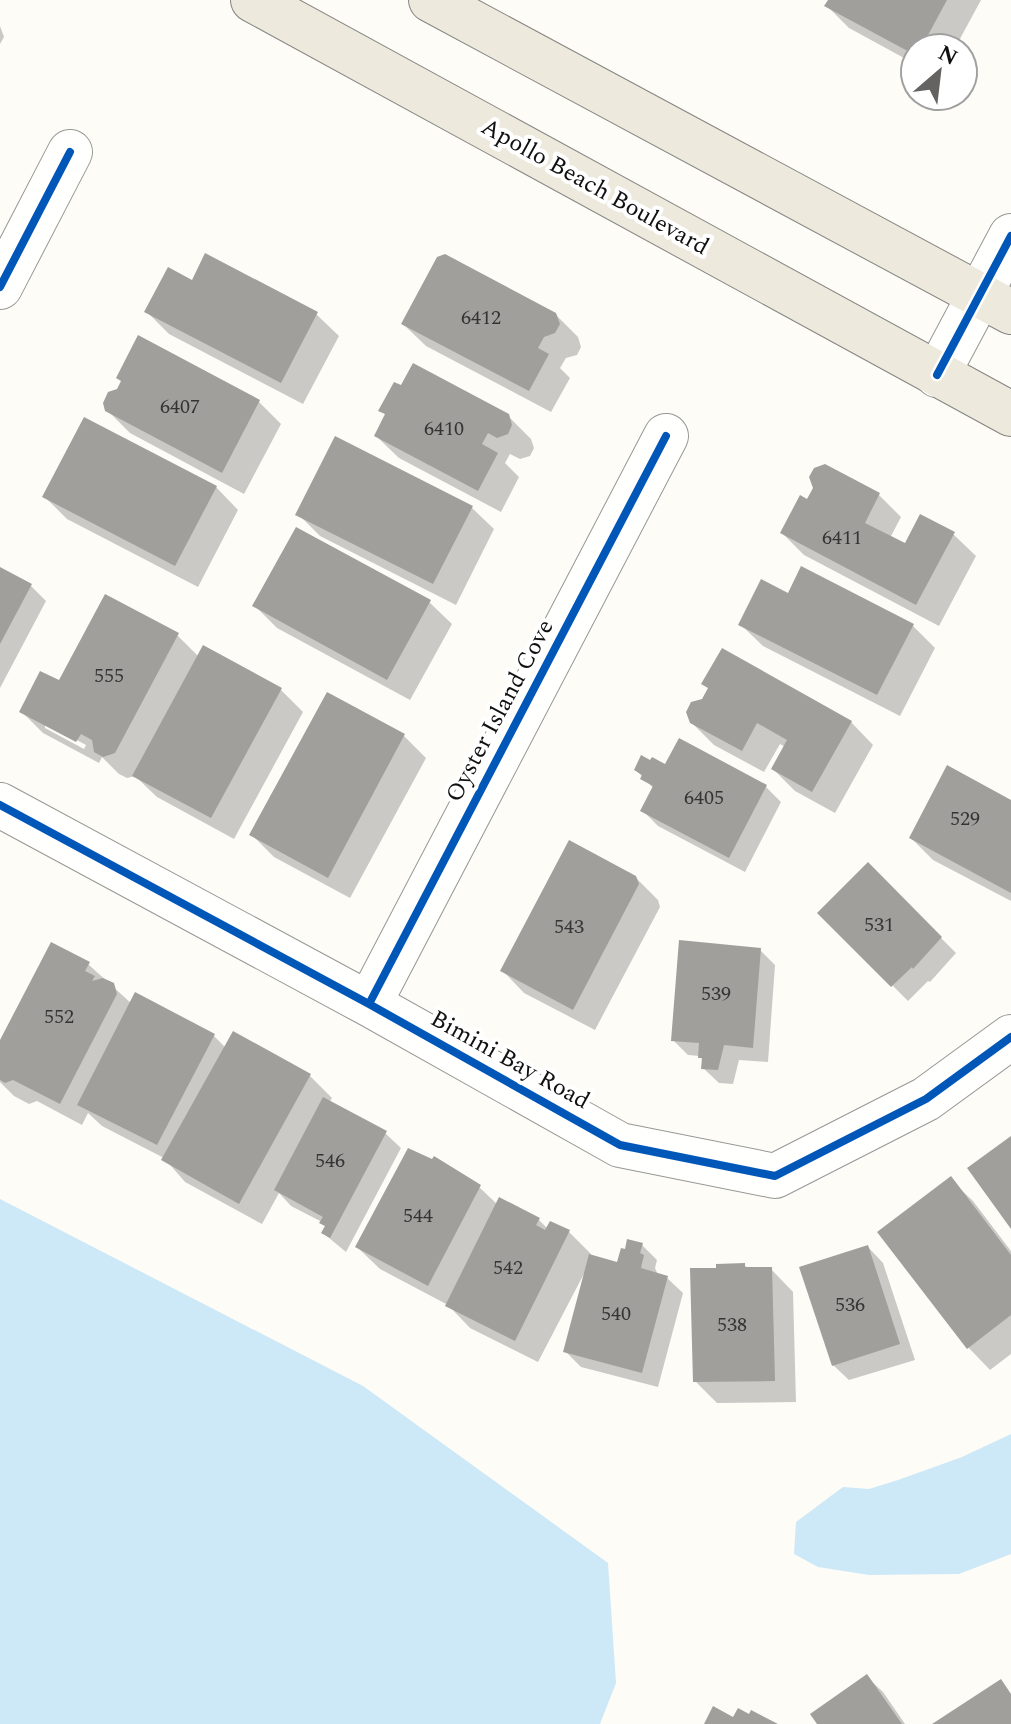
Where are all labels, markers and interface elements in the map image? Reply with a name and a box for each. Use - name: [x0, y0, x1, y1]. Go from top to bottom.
- north arrow: [899, 32, 979, 112]
- text: N: [932, 37, 963, 74]
- street label: Apollo Beach Boulevard: [474, 109, 716, 265]
- house number: 6412: [461, 303, 501, 333]
- house number: 6407: [160, 392, 200, 422]
- house number: 6410: [424, 414, 464, 444]
- house number: 6411: [822, 523, 862, 553]
- street label: Oyster Island Cove: [437, 613, 563, 809]
- house number: 555: [94, 661, 124, 691]
- house number: 6405: [684, 783, 724, 813]
- house number: 529: [950, 804, 980, 834]
- house number: 531: [864, 910, 894, 940]
- house number: 543: [554, 912, 584, 942]
- house number: 539: [701, 979, 731, 1009]
- street label: Bimini Bay Road: [424, 1001, 596, 1119]
- house number: 552: [44, 1002, 74, 1032]
- house number: 546: [315, 1146, 345, 1176]
- house number: 544: [403, 1201, 433, 1231]
- house number: 542: [493, 1253, 523, 1283]
- house number: 536: [835, 1290, 865, 1320]
- house number: 540: [601, 1299, 631, 1329]
- house number: 538: [717, 1310, 747, 1340]

